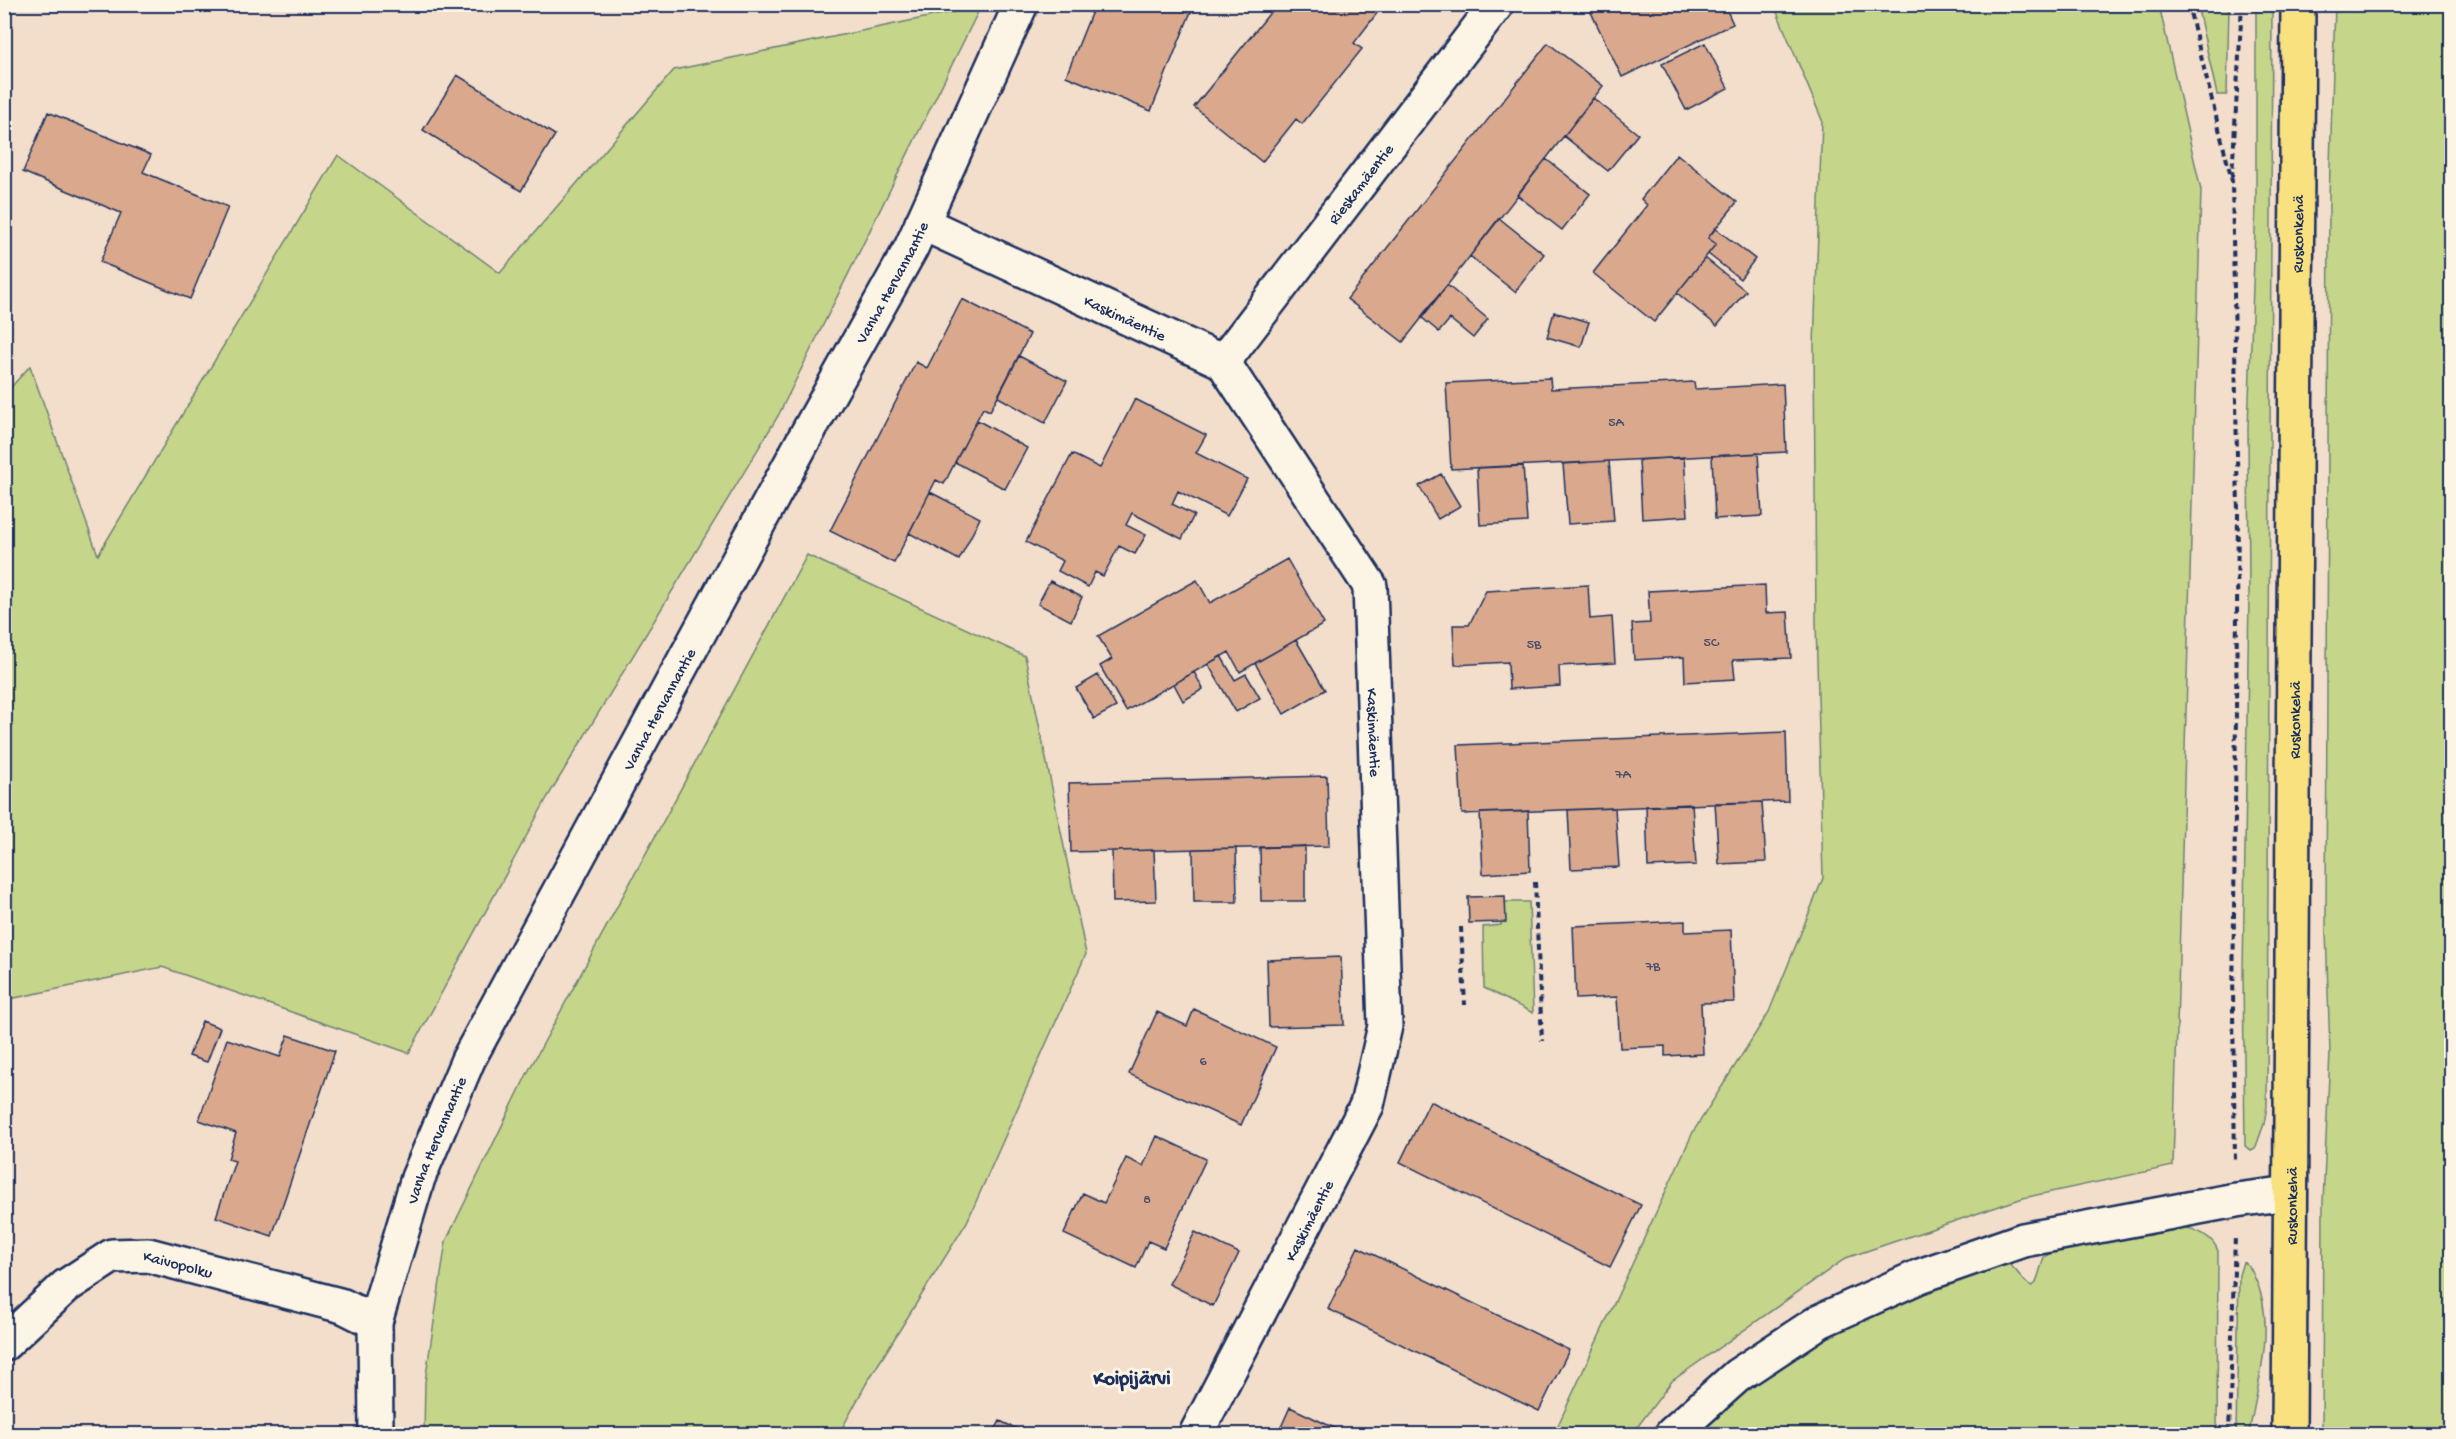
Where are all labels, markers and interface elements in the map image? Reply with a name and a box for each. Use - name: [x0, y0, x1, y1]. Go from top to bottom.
- street label: Rieskamäentie: [1326, 141, 1400, 230]
- street label: Ruskonkehä: [2290, 194, 2310, 273]
- street label: Vanha Hervannantie: [853, 219, 935, 349]
- street label: Kaskimäentie: [1080, 293, 1169, 348]
- house number: 5A: [1608, 415, 1625, 432]
- house number: 5C: [1704, 635, 1720, 652]
- house number: 5B: [1527, 637, 1542, 654]
- street label: Vanha Hervannantie: [620, 645, 702, 775]
- street label: Ruskonkehä: [2287, 680, 2307, 759]
- street label: Kaskimäentie: [1360, 688, 1383, 778]
- house number: 7A: [1614, 767, 1632, 784]
- house number: 7B: [1645, 959, 1661, 976]
- house number: 6: [1199, 1054, 1207, 1071]
- street label: Vanha Hervannantie: [404, 1074, 473, 1208]
- street label: Ruskonkehä: [2284, 1166, 2304, 1245]
- street label: Kaskimäentie: [1283, 1177, 1340, 1265]
- house number: 8: [1143, 1192, 1151, 1209]
- street label: Kaivopolku: [141, 1248, 214, 1285]
- district label: Koipijärvi: [1092, 1369, 1171, 1392]

